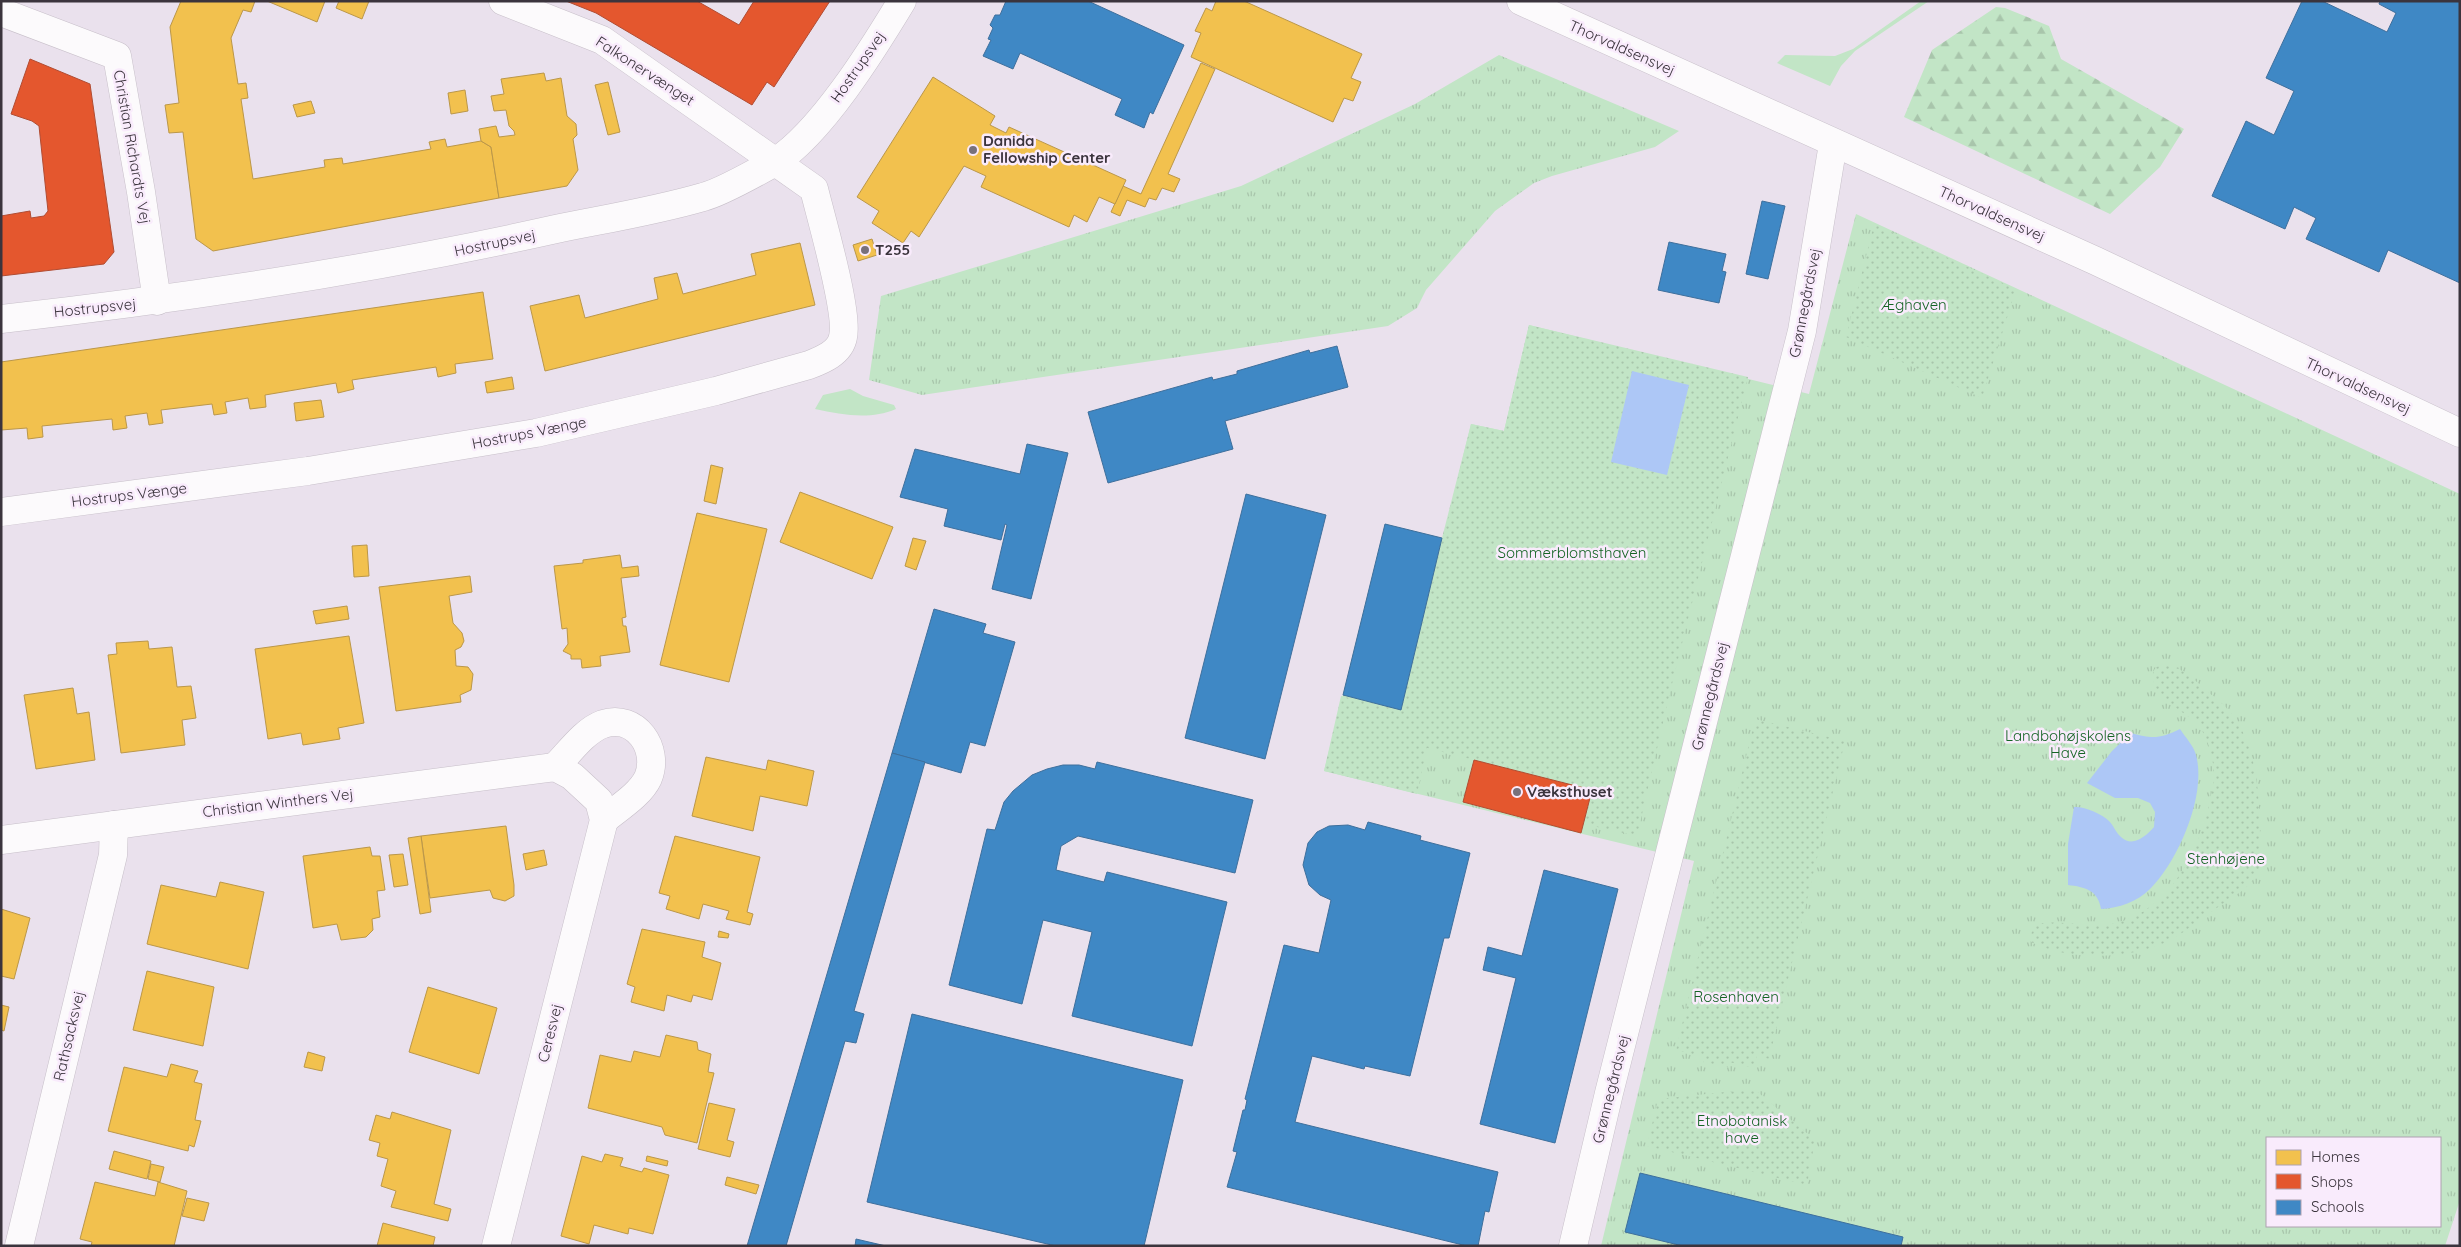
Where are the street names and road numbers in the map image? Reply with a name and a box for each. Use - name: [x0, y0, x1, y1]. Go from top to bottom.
- street label: Thorvaldsensvej: [1566, 16, 1678, 79]
- street label: Hostrupsvej: [826, 27, 889, 106]
- street label: Falkonervænget: [592, 32, 698, 110]
- street label: Christian Richardts Vej: [110, 68, 155, 226]
- street label: Thorvaldsensvej: [1936, 182, 2048, 245]
- street label: Hostrupsvej: [452, 225, 537, 260]
- street label: Grønnegårdsvej: [1785, 246, 1824, 359]
- street label: Hostrupsvej: [53, 294, 137, 321]
- street label: Thorvaldsensvej: [2302, 353, 2414, 418]
- street label: Hostrups Vænge: [470, 412, 588, 453]
- street label: Hostrups Vænge: [70, 478, 188, 511]
- street label: Grønnegårdsvej: [1687, 640, 1732, 752]
- street label: Christian Winthers Vej: [201, 784, 355, 821]
- street label: Rathsacksvej: [49, 989, 88, 1083]
- street label: Ceresvej: [533, 1002, 566, 1064]
- street label: Grønnegårdsvej: [1588, 1033, 1633, 1145]

